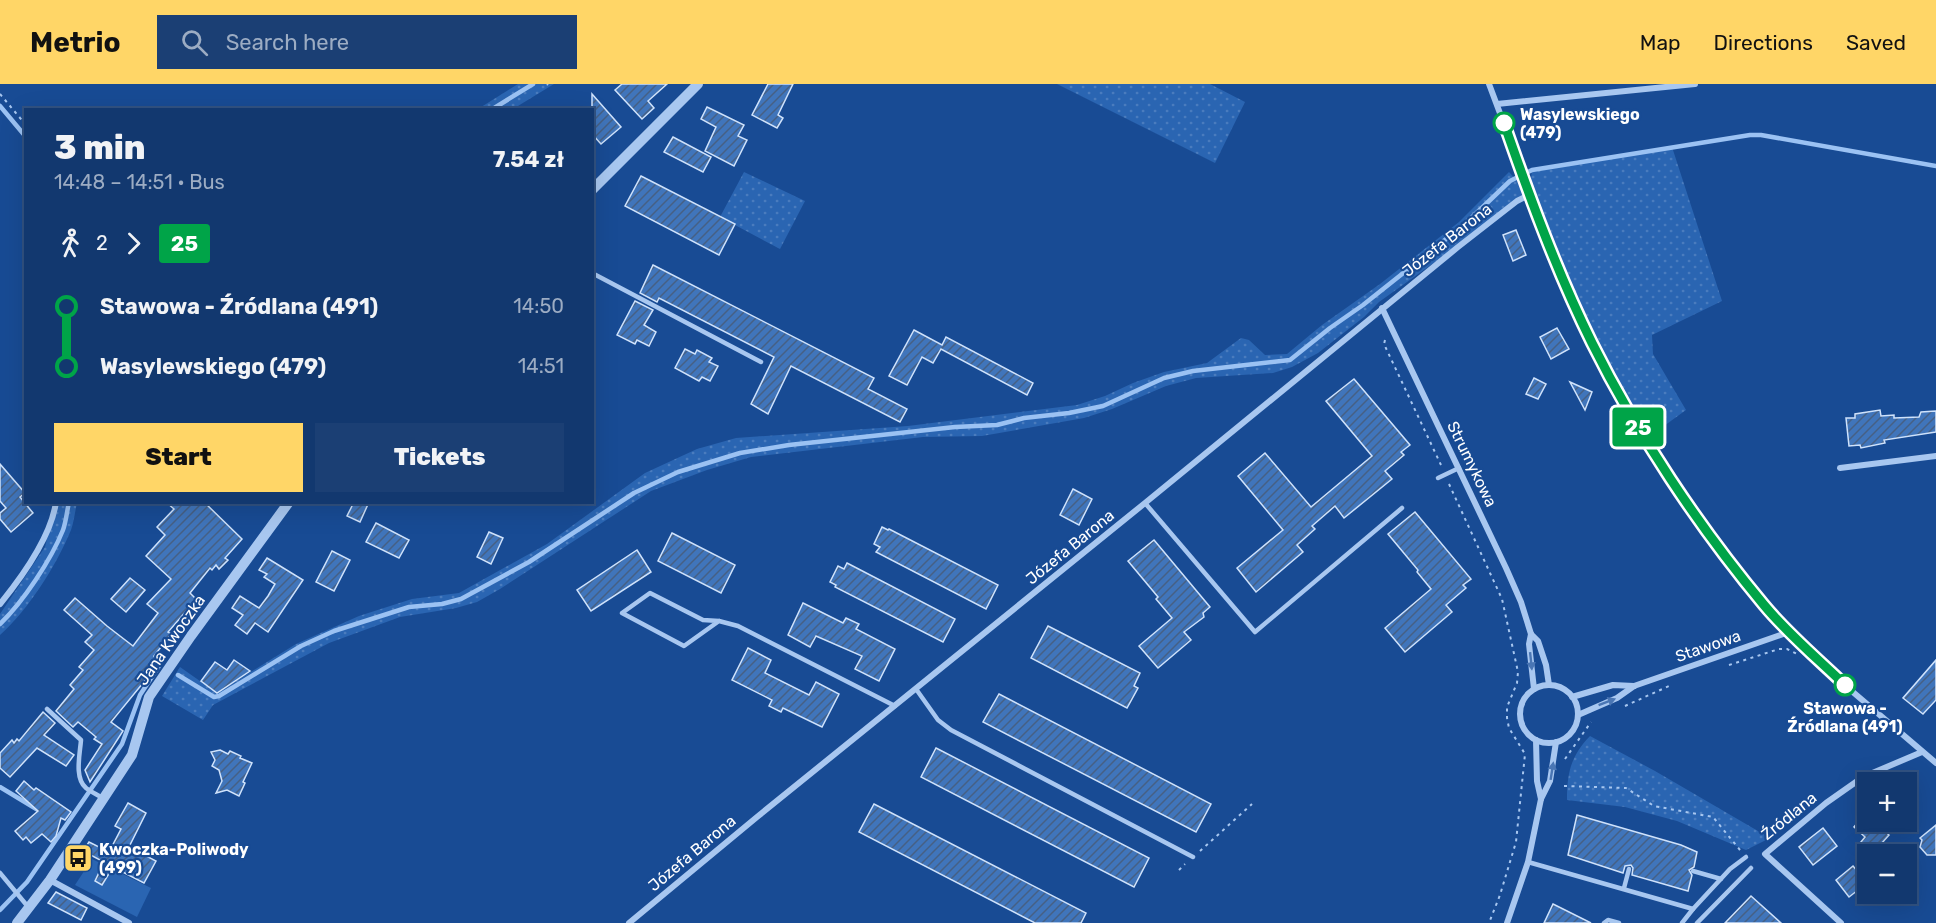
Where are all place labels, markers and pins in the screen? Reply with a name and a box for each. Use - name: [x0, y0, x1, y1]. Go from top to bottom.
- place label: Wasylewskiego (479): [1520, 105, 1640, 142]
- marker: Wasylewskiego (479): [1493, 112, 1515, 134]
- marker: Stawowa - Źródlana (491): [1834, 674, 1856, 696]
- place label: Stawowa - Źródlana (491): [1787, 699, 1903, 736]
- place label: Kwoczka-Poliwody (499): [99, 840, 249, 877]
- bus stop icon: Kwoczka-Poliwody (499): [62, 842, 94, 874]

